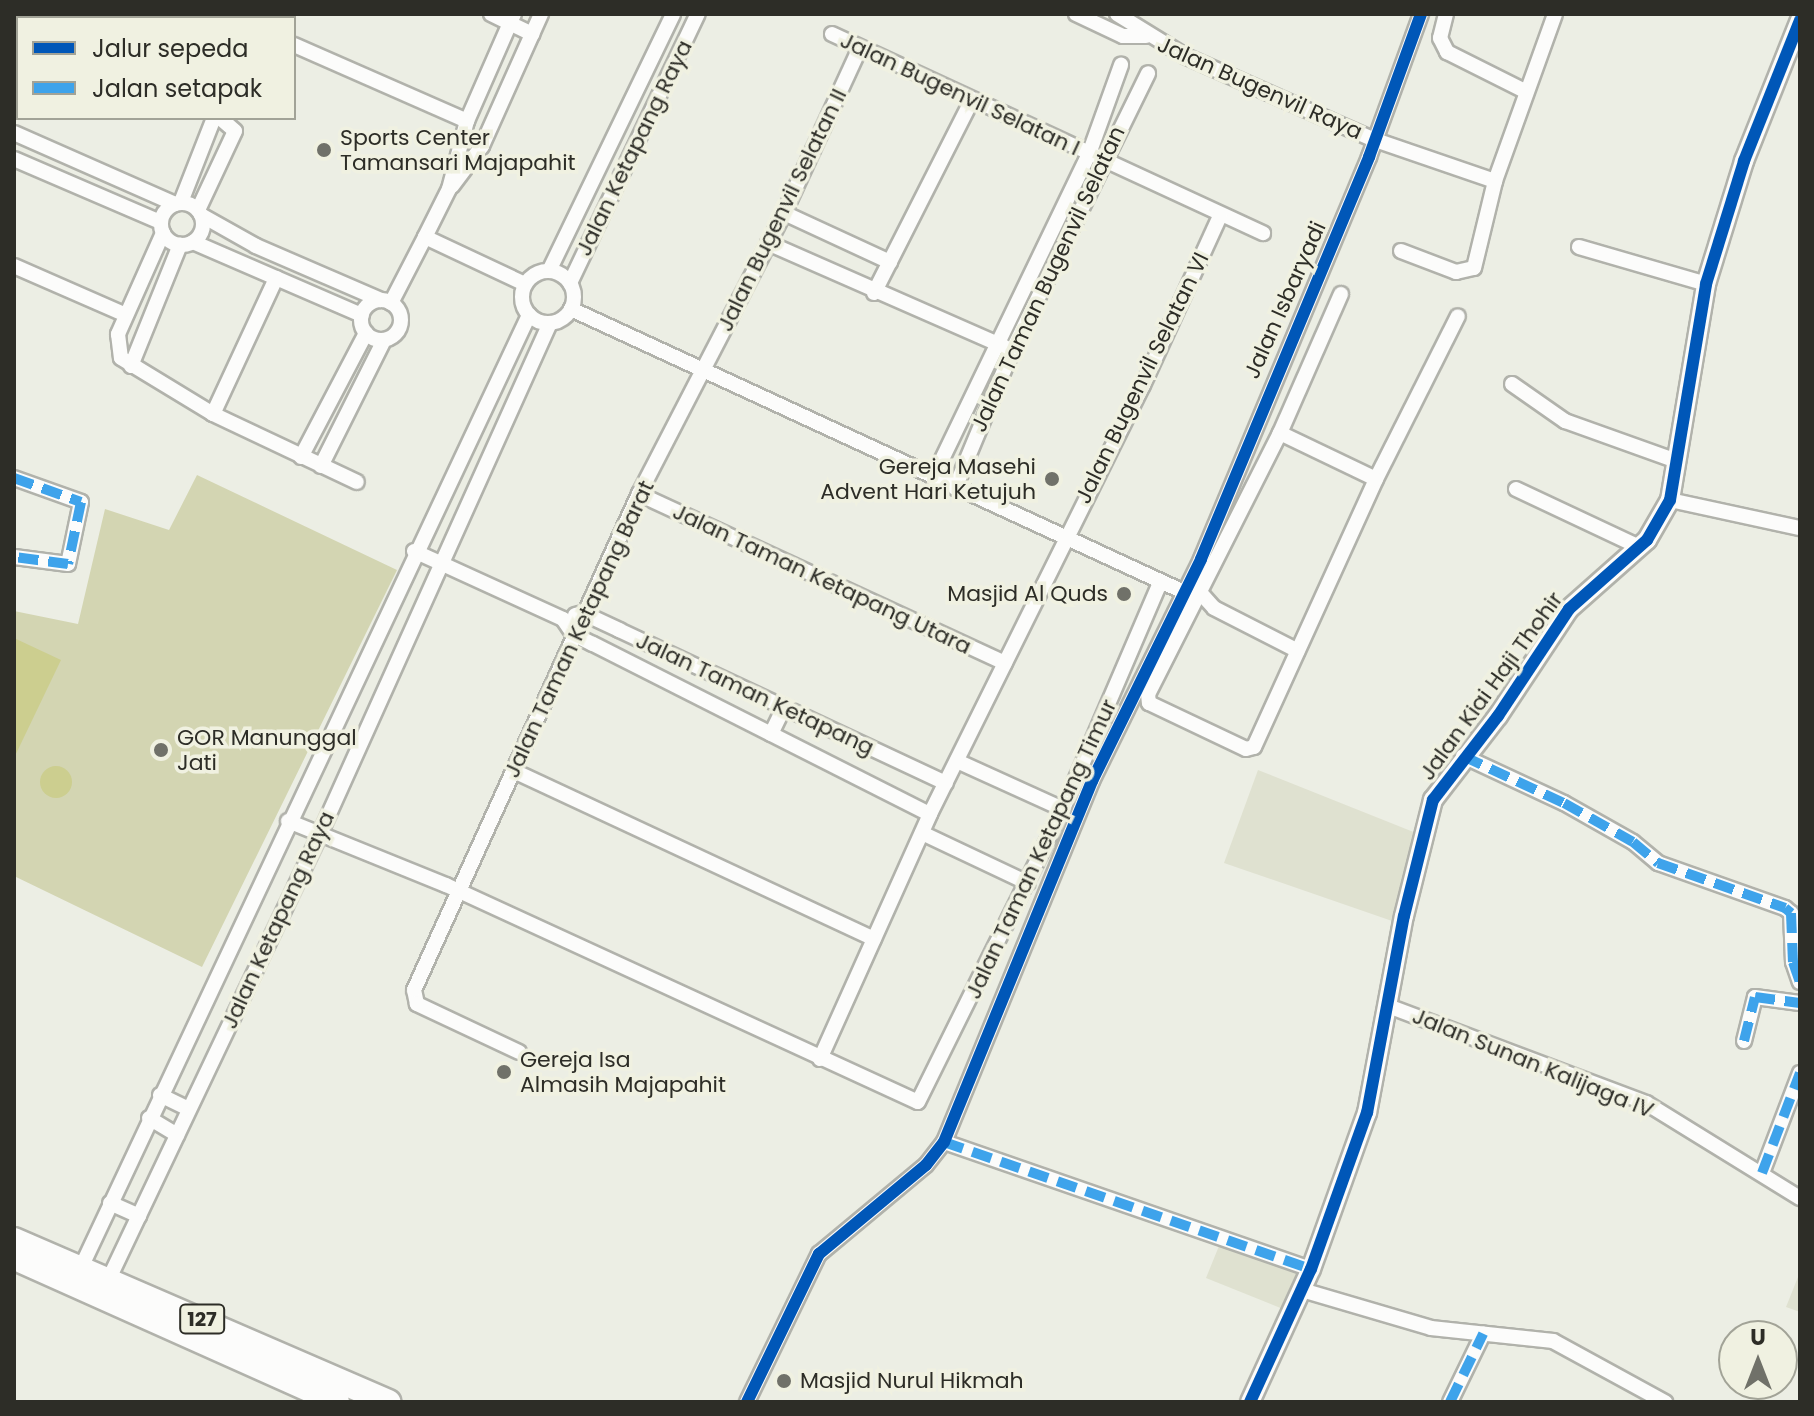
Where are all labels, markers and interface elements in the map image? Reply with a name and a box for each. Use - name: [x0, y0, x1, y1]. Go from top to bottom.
- legend: [16, 16, 296, 120]
- street label: Jalan Bugenvil Selatan I: [836, 27, 1084, 161]
- street label: Jalan Bugenvil Raya: [1153, 31, 1367, 145]
- text: Jalur sepeda: [92, 32, 249, 65]
- street label: Jalan Ketapang Raya: [570, 36, 698, 260]
- text: Jalan setapak: [92, 72, 262, 105]
- street label: Jalan Bugenvil Selatan II: [712, 84, 852, 336]
- street label: Jalan Taman Bugenvil Selatan: [965, 122, 1131, 436]
- place label: Sports Center Tamansari Majapahit: [340, 124, 576, 176]
- marker: Sports Center Tamansari Majapahit: [315, 141, 333, 159]
- street label: Jalan Isbaryadi: [1239, 217, 1331, 383]
- street label: Jalan Bugenvil Selatan VI: [1070, 248, 1214, 508]
- place label: Gereja Masehi Advent Hari Ketujuh: [820, 453, 1036, 504]
- marker: Gereja Masehi Advent Hari Ketujuh: [1043, 470, 1061, 488]
- street label: Jalan Taman Ketapang Barat: [498, 476, 660, 782]
- street label: Jalan Taman Ketapang Utara: [669, 498, 975, 660]
- place label: Masjid Al Quds: [947, 581, 1108, 607]
- marker: Masjid Al Quds: [1115, 585, 1133, 603]
- street label: Jalan Kiai Haji Thohir: [1414, 587, 1568, 785]
- street label: Jalan Taman Ketapang: [632, 627, 878, 761]
- street label: Jalan Taman Ketapang Timur: [960, 695, 1122, 1003]
- place label: GOR Manunggal Jati: [177, 724, 357, 776]
- marker: GOR Manunggal Jati: [152, 741, 170, 759]
- street label: Jalan Ketapang Raya: [216, 807, 340, 1033]
- street label: Jalan Sunan Kalijaga IV: [1409, 1002, 1657, 1124]
- place label: Gereja Isa Almasih Majapahit: [520, 1046, 726, 1098]
- marker: Gereja Isa Almasih Majapahit: [495, 1063, 513, 1081]
- road number: 127: [178, 1303, 226, 1335]
- north arrow: [1718, 1320, 1798, 1400]
- text: U: [1750, 1322, 1766, 1353]
- place label: Masjid Nurul Hikmah: [800, 1368, 1024, 1394]
- marker: Masjid Nurul Hikmah: [775, 1372, 793, 1390]

